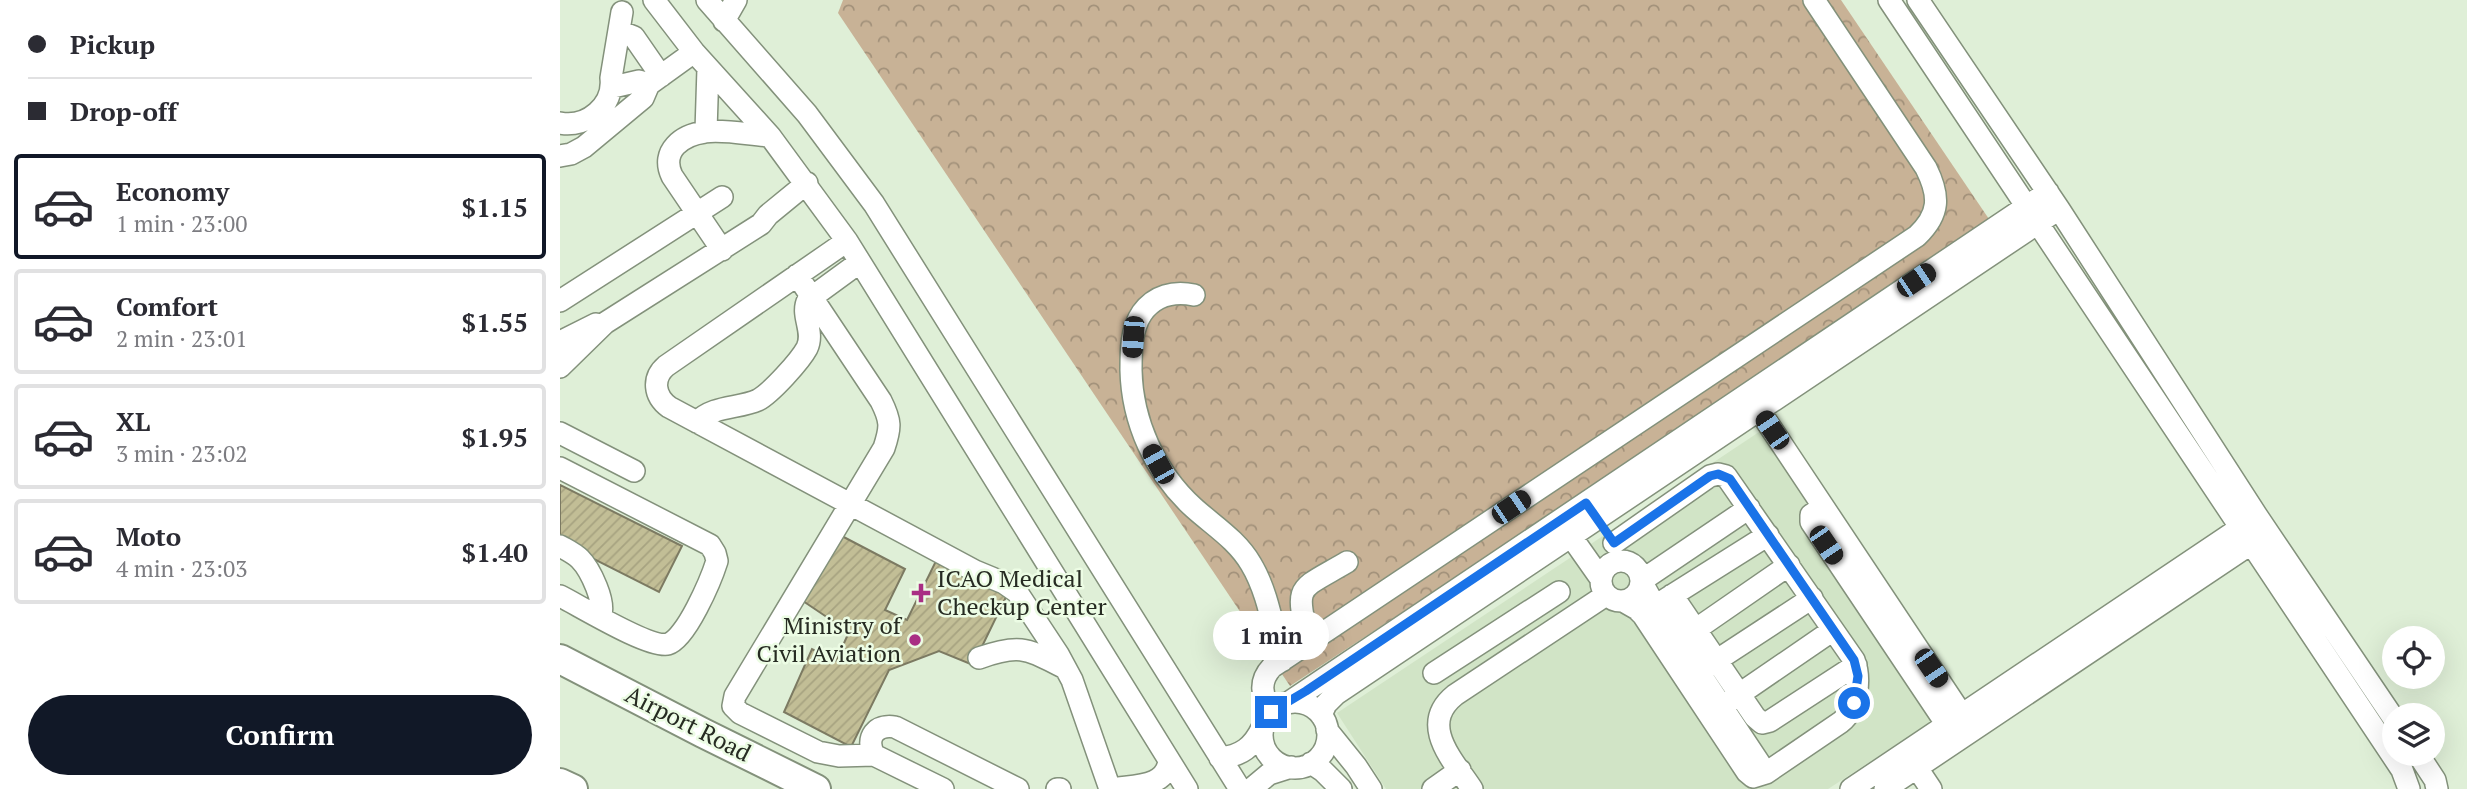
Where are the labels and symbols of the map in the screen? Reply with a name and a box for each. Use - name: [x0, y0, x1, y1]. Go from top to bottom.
- car: [1893, 260, 1940, 300]
- car: [1122, 315, 1145, 359]
- car: [1752, 407, 1793, 453]
- car: [1139, 441, 1178, 487]
- car: [1488, 487, 1535, 527]
- car: [1806, 522, 1847, 568]
- place label: ICAO Medical Checkup Center: [937, 562, 1108, 622]
- marker: ICAO Medical Checkup Center: [911, 583, 931, 603]
- place label: Ministry of Civil Aviation: [756, 609, 903, 669]
- callout: 1 min: [1213, 610, 1329, 660]
- marker: Ministry of Civil Aviation: [907, 632, 923, 648]
- car: [1911, 645, 1952, 691]
- street label: Airport Road: [620, 678, 757, 769]
- route start: [1838, 687, 1870, 719]
- route end: [1255, 696, 1287, 728]

